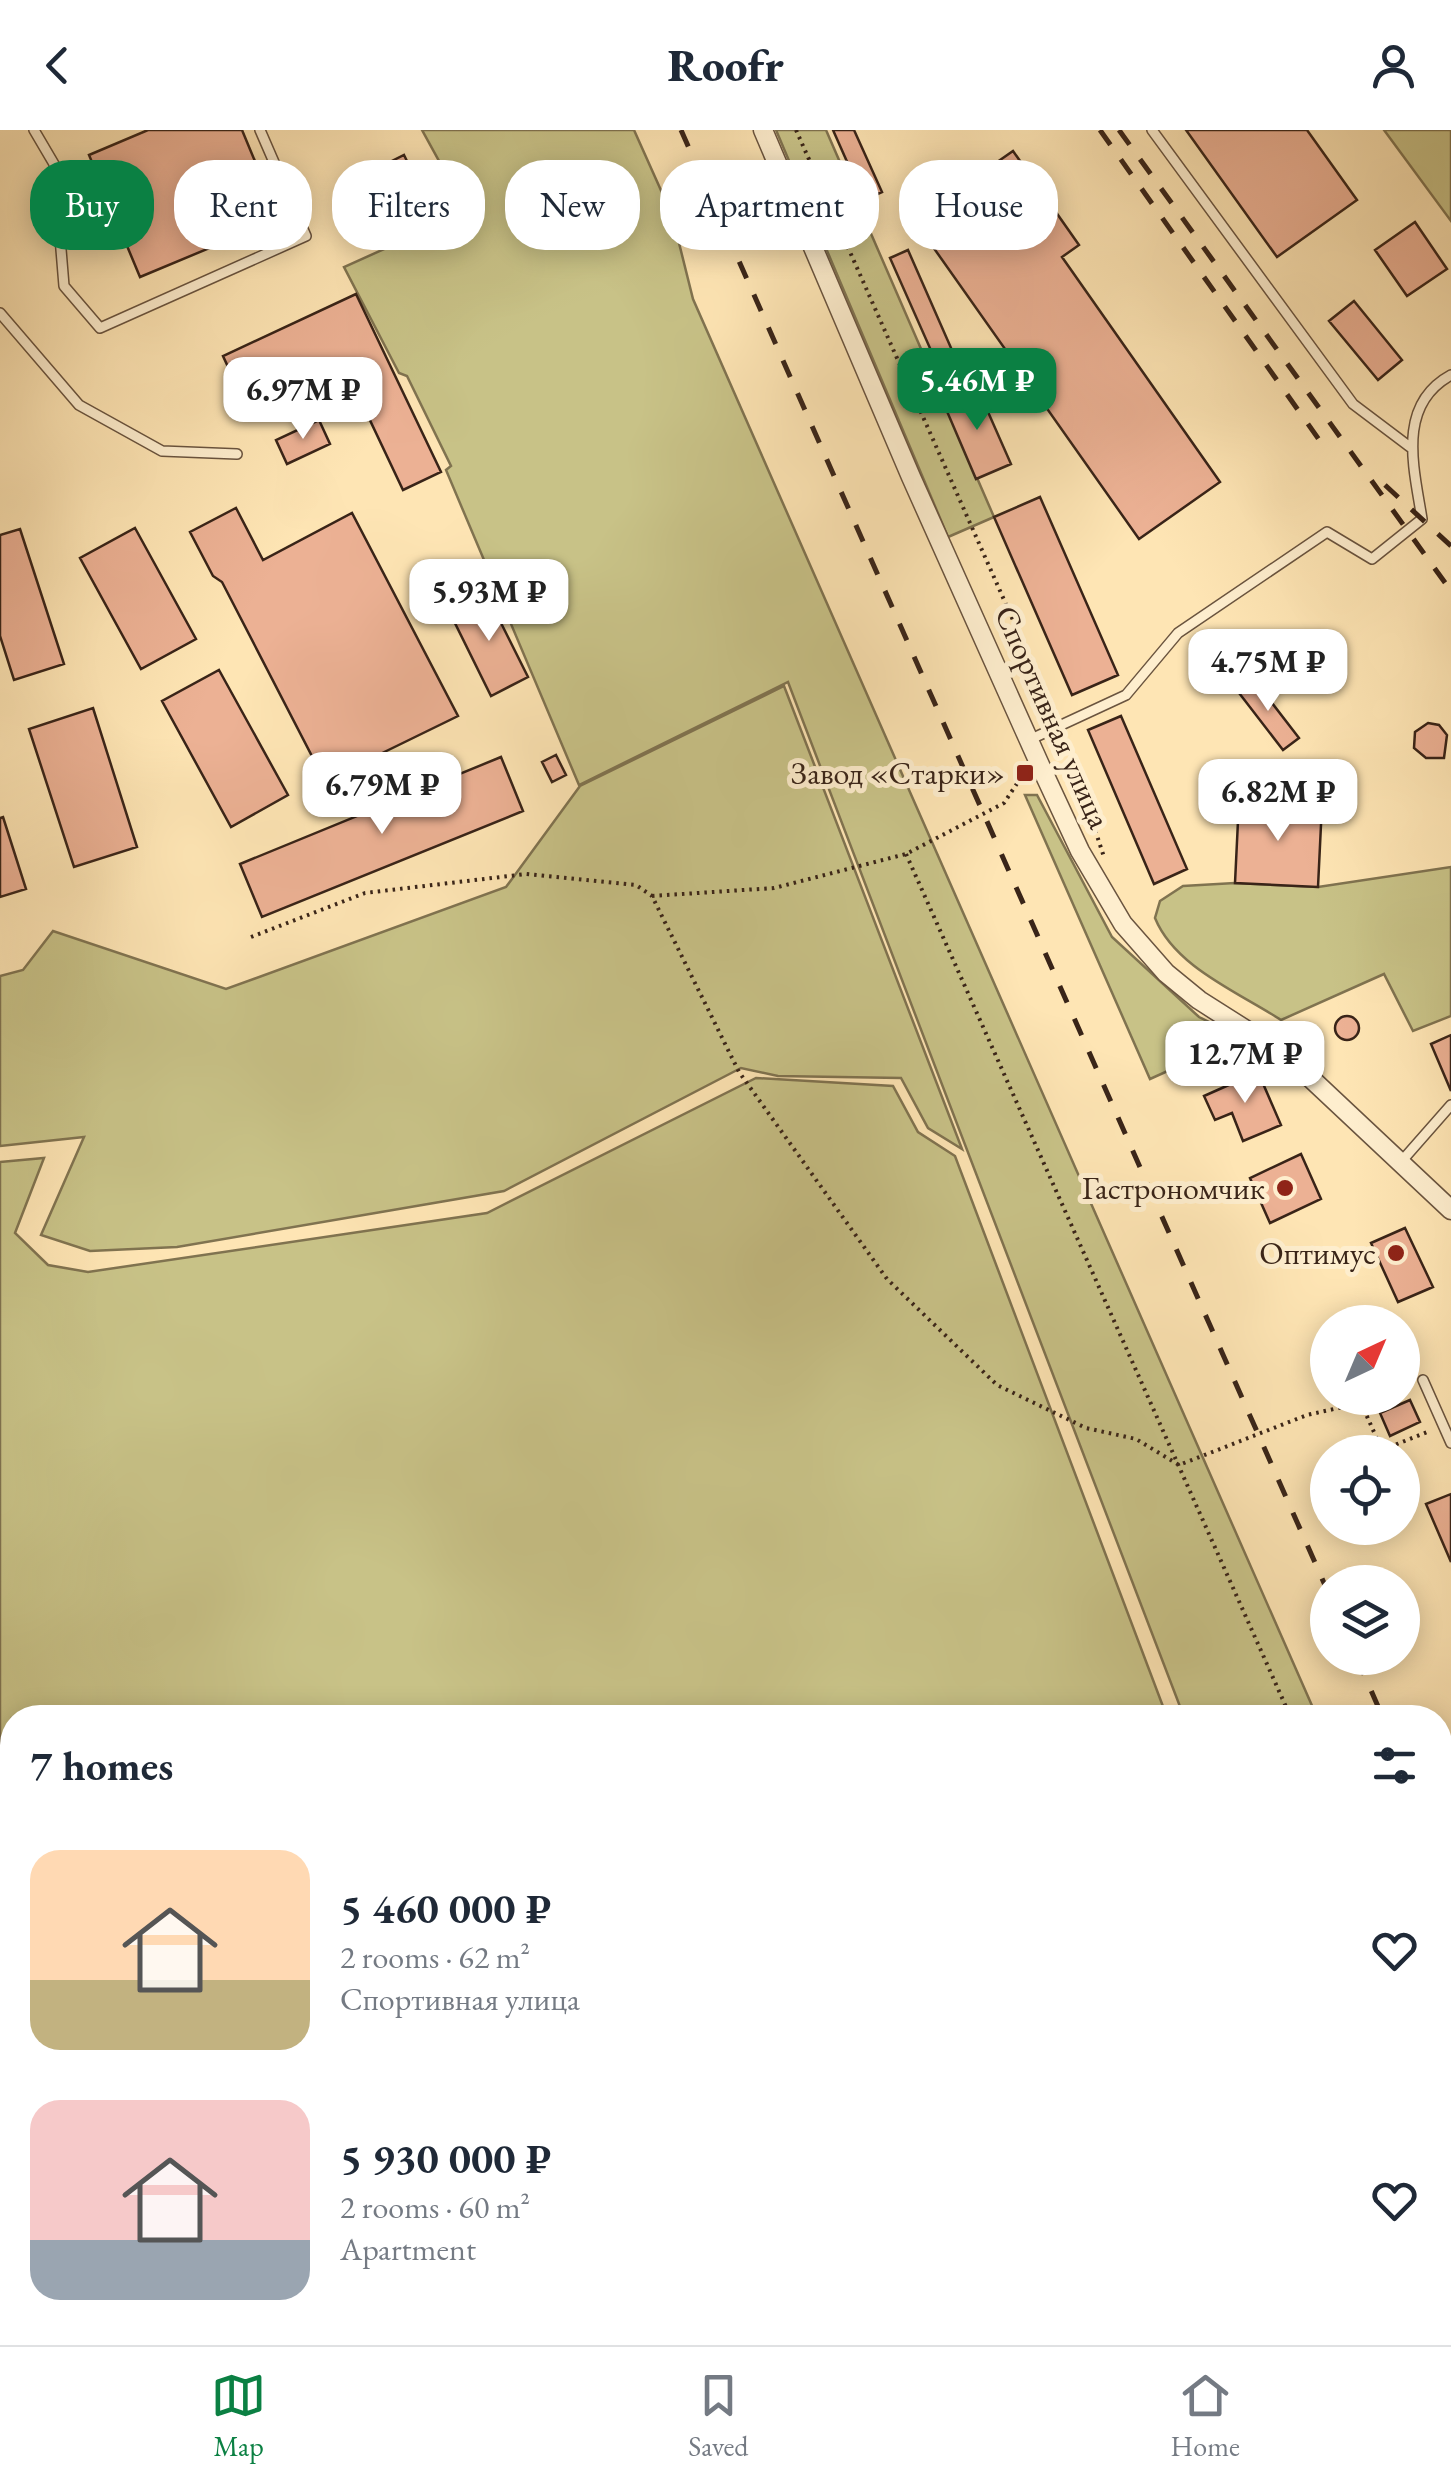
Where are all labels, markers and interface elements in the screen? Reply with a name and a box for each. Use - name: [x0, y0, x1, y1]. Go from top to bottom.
- text: Roofr: [667, 36, 784, 94]
- icon: back: [30, 38, 85, 93]
- icon: person: [1366, 38, 1421, 93]
- chip: Buy: [30, 160, 154, 250]
- chip: Rent: [174, 160, 312, 250]
- chip: Filters: [332, 160, 485, 250]
- chip: New: [505, 160, 640, 250]
- chip: Apartment: [660, 160, 879, 250]
- chip: House: [899, 160, 1058, 250]
- pin: 5.46M ₽: [885, 348, 1069, 433]
- pin: 6.97M ₽: [211, 357, 395, 442]
- text: 5.46M ₽: [919, 359, 1035, 401]
- text: 6.97M ₽: [245, 368, 361, 410]
- pin: 5.93M ₽: [397, 559, 581, 644]
- text: 5.93M ₽: [431, 570, 547, 612]
- street label: Спортивная улица: [985, 599, 1121, 835]
- pin: 4.75M ₽: [1176, 629, 1360, 714]
- text: 4.75M ₽: [1210, 640, 1326, 682]
- pin: 6.79M ₽: [290, 752, 474, 837]
- place label: Завод «Старки»: [791, 752, 1005, 794]
- pin: 6.82M ₽: [1186, 759, 1370, 844]
- marker: Завод «Старки»: [1014, 762, 1036, 784]
- text: 6.79M ₽: [324, 763, 440, 805]
- text: 6.82M ₽: [1220, 770, 1336, 812]
- pin: 12.7M ₽: [1153, 1021, 1337, 1106]
- text: 12.7M ₽: [1187, 1032, 1303, 1074]
- place label: Гастрономчик: [1082, 1167, 1265, 1209]
- marker: Гастрономчик: [1274, 1177, 1296, 1199]
- place label: Оптимус: [1259, 1232, 1376, 1274]
- marker: Оптимус: [1385, 1242, 1407, 1264]
- north arrow: [1310, 1305, 1420, 1415]
- map controls: [1310, 1305, 1420, 1675]
- button: locate: [1310, 1435, 1420, 1545]
- button: layers: [1310, 1565, 1420, 1675]
- text: 7 homes: [30, 1738, 173, 1793]
- icon: filters: [1367, 1738, 1422, 1793]
- text: 5 460 000 ₽: [340, 1881, 551, 1936]
- icon: home: [110, 1890, 230, 2010]
- icon: heart: [1367, 1923, 1422, 1978]
- text: 2 rooms · 62 m²: [340, 1936, 530, 1978]
- text: Спортивная улица: [340, 1978, 580, 2020]
- text: 5 930 000 ₽: [340, 2131, 551, 2186]
- icon: home: [110, 2140, 230, 2260]
- icon: heart: [1367, 2173, 1422, 2228]
- text: 2 rooms · 60 m²: [340, 2186, 530, 2228]
- text: Apartment: [340, 2228, 476, 2270]
- tab: Map: [211, 2368, 266, 2464]
- tab: Saved: [688, 2368, 748, 2464]
- tab: Home: [1171, 2368, 1240, 2464]

